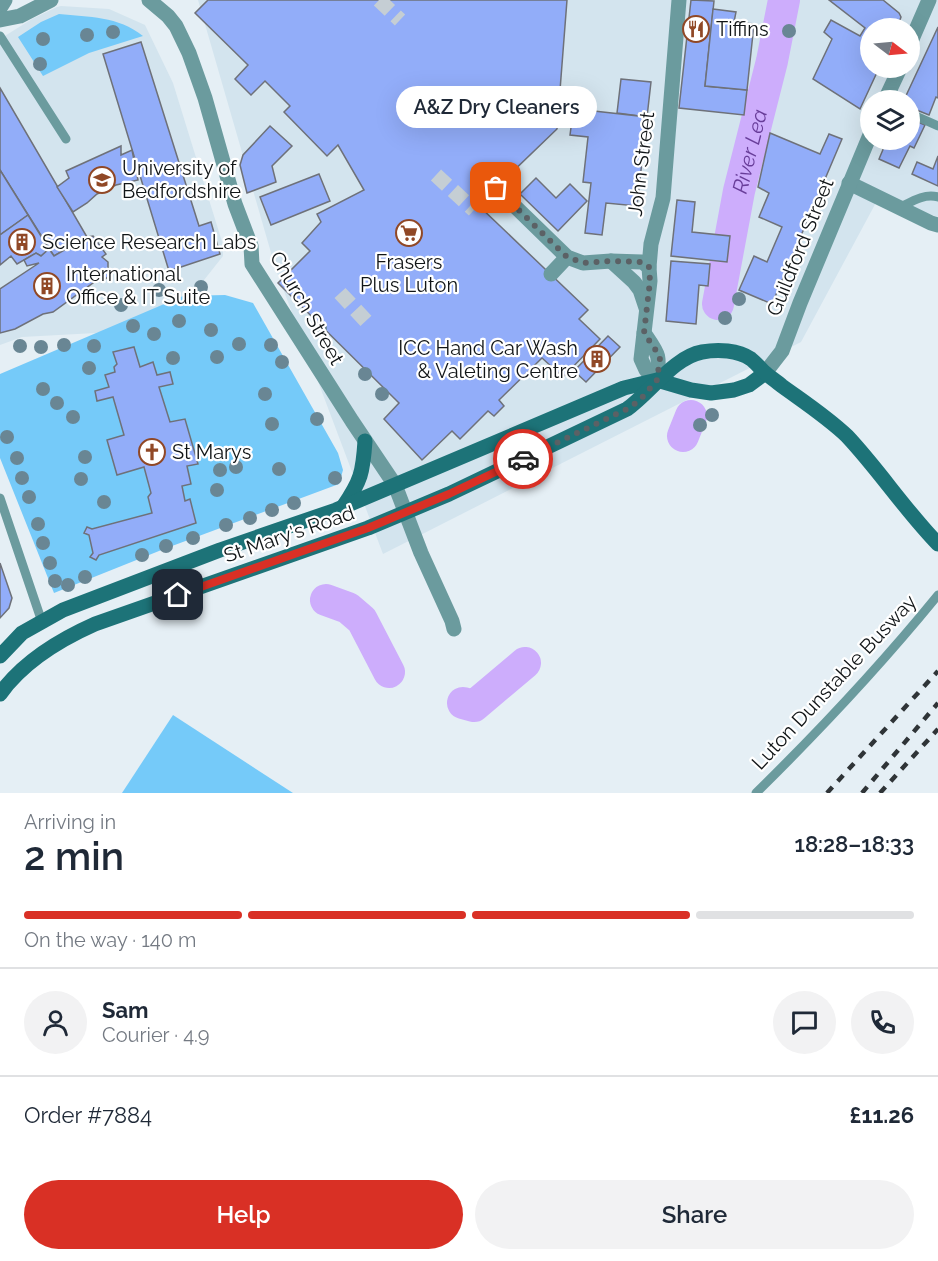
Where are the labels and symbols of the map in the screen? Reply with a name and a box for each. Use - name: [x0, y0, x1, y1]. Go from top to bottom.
- restaurant icon: Tiffins: [681, 14, 711, 44]
- place label: Tiffins: [716, 17, 769, 41]
- north arrow: [860, 18, 920, 78]
- callout: A&Z Dry Cleaners: [396, 86, 596, 128]
- water label: River Lea: [726, 106, 772, 196]
- street label: John Street: [623, 110, 659, 218]
- place label: University of Bedfordshire: [122, 156, 241, 203]
- pin: [470, 162, 521, 213]
- school or university icon: University of Bedfordshire: [87, 165, 117, 195]
- street label: Guildford Street: [761, 174, 839, 319]
- supermarket icon: Frasers Plus Luton: [394, 218, 424, 248]
- building icon: Science Research Labs: [7, 227, 37, 257]
- place label: Science Research Labs: [42, 230, 256, 254]
- street label: Church Street: [265, 247, 349, 369]
- place label: Frasers Plus Luton: [360, 250, 458, 297]
- place label: International Office & IT Suite: [66, 262, 210, 309]
- building icon: International Office & IT Suite: [32, 271, 62, 301]
- place label: ICC Hand Car Wash & Valeting Centre: [398, 336, 578, 383]
- building icon: ICC Hand Car Wash & Valeting Centre: [582, 344, 612, 374]
- courier: [493, 429, 553, 489]
- church icon: St Marys: [137, 437, 167, 467]
- place label: St Marys: [172, 440, 251, 464]
- street label: St Mary's Road: [221, 500, 357, 568]
- pin: [152, 569, 203, 620]
- street label: Luton Dunstable Busway: [747, 589, 921, 774]

